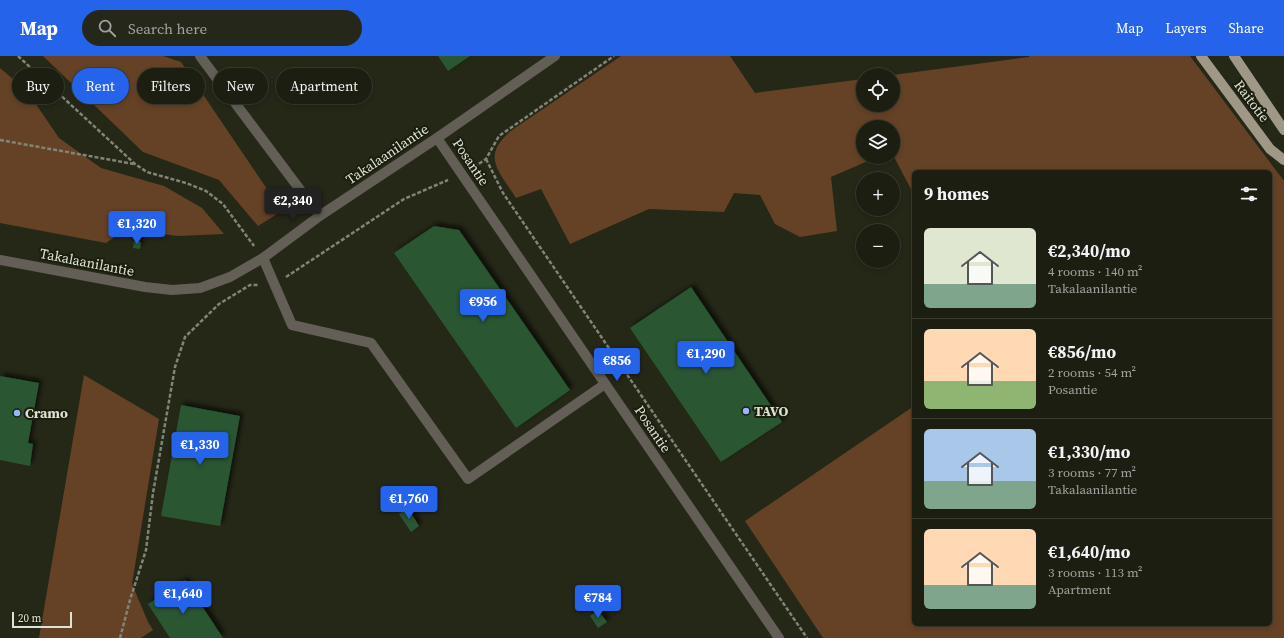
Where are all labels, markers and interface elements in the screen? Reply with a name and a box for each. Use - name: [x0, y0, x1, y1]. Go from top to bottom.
- search box: [82, 10, 362, 46]
- text: Map: [20, 15, 58, 41]
- icon: search: [96, 17, 118, 39]
- text: Search here: [128, 18, 207, 39]
- text: Map: [1116, 18, 1143, 38]
- text: Layers: [1165, 18, 1207, 38]
- text: Share: [1229, 18, 1264, 38]
- chip: Buy: [12, 68, 64, 104]
- chip: Rent: [72, 68, 129, 104]
- chip: Filters: [137, 68, 205, 104]
- chip: New: [213, 68, 268, 104]
- chip: Apartment: [276, 68, 372, 104]
- map controls: [856, 68, 900, 268]
- button: locate: [856, 68, 900, 112]
- street label: Raitotie: [1229, 76, 1275, 126]
- street label: Takalaanilantie: [342, 119, 432, 189]
- button: layers: [856, 120, 900, 164]
- street label: Posantie: [448, 134, 494, 190]
- button: +: [856, 172, 900, 216]
- text: 9 homes: [924, 182, 989, 206]
- icon: filters: [1238, 183, 1260, 205]
- pin: €2,340: [260, 188, 326, 222]
- text: €2,340: [273, 192, 313, 209]
- pin: €1,320: [104, 211, 170, 245]
- text: €1,320: [117, 215, 157, 232]
- button: −: [856, 224, 900, 268]
- text: €2,340/mo: [1048, 239, 1130, 263]
- street label: Takalaanilantie: [38, 243, 136, 281]
- icon: home: [956, 244, 1004, 292]
- text: 4 rooms · 140 m²: [1048, 263, 1143, 280]
- text: Takalaanilantie: [1048, 280, 1137, 297]
- pin: €956: [459, 289, 507, 323]
- text: €956: [469, 293, 497, 310]
- text: €856/mo: [1048, 340, 1116, 364]
- pin: €1,290: [673, 341, 739, 375]
- text: €1,290: [686, 345, 726, 362]
- icon: home: [956, 345, 1004, 393]
- pin: €856: [593, 348, 641, 382]
- text: €856: [603, 352, 631, 369]
- text: 2 rooms · 54 m²: [1048, 364, 1136, 381]
- text: Posantie: [1048, 381, 1097, 398]
- street label: Posantie: [630, 401, 676, 457]
- place label: TAVO: [754, 401, 788, 421]
- place label: Cramo: [25, 403, 68, 423]
- marker: TAVO: [741, 406, 751, 416]
- marker: Cramo: [12, 408, 22, 418]
- pin: €1,330: [167, 432, 233, 466]
- text: €1,330: [180, 436, 220, 453]
- text: €1,330/mo: [1048, 440, 1130, 464]
- icon: home: [956, 445, 1004, 493]
- text: 3 rooms · 77 m²: [1048, 464, 1136, 481]
- text: Takalaanilantie: [1048, 481, 1137, 498]
- pin: €1,760: [376, 486, 442, 520]
- text: €1,760: [389, 490, 429, 507]
- text: €1,640/mo: [1048, 540, 1130, 564]
- icon: home: [956, 545, 1004, 593]
- text: 3 rooms · 113 m²: [1048, 564, 1143, 581]
- pin: €1,640: [150, 581, 216, 615]
- text: Apartment: [1048, 581, 1111, 598]
- text: €1,640: [163, 585, 203, 602]
- pin: €784: [574, 585, 622, 619]
- text: €784: [584, 589, 612, 606]
- scale bar: [12, 610, 72, 629]
- text: 20 m: [18, 611, 41, 626]

